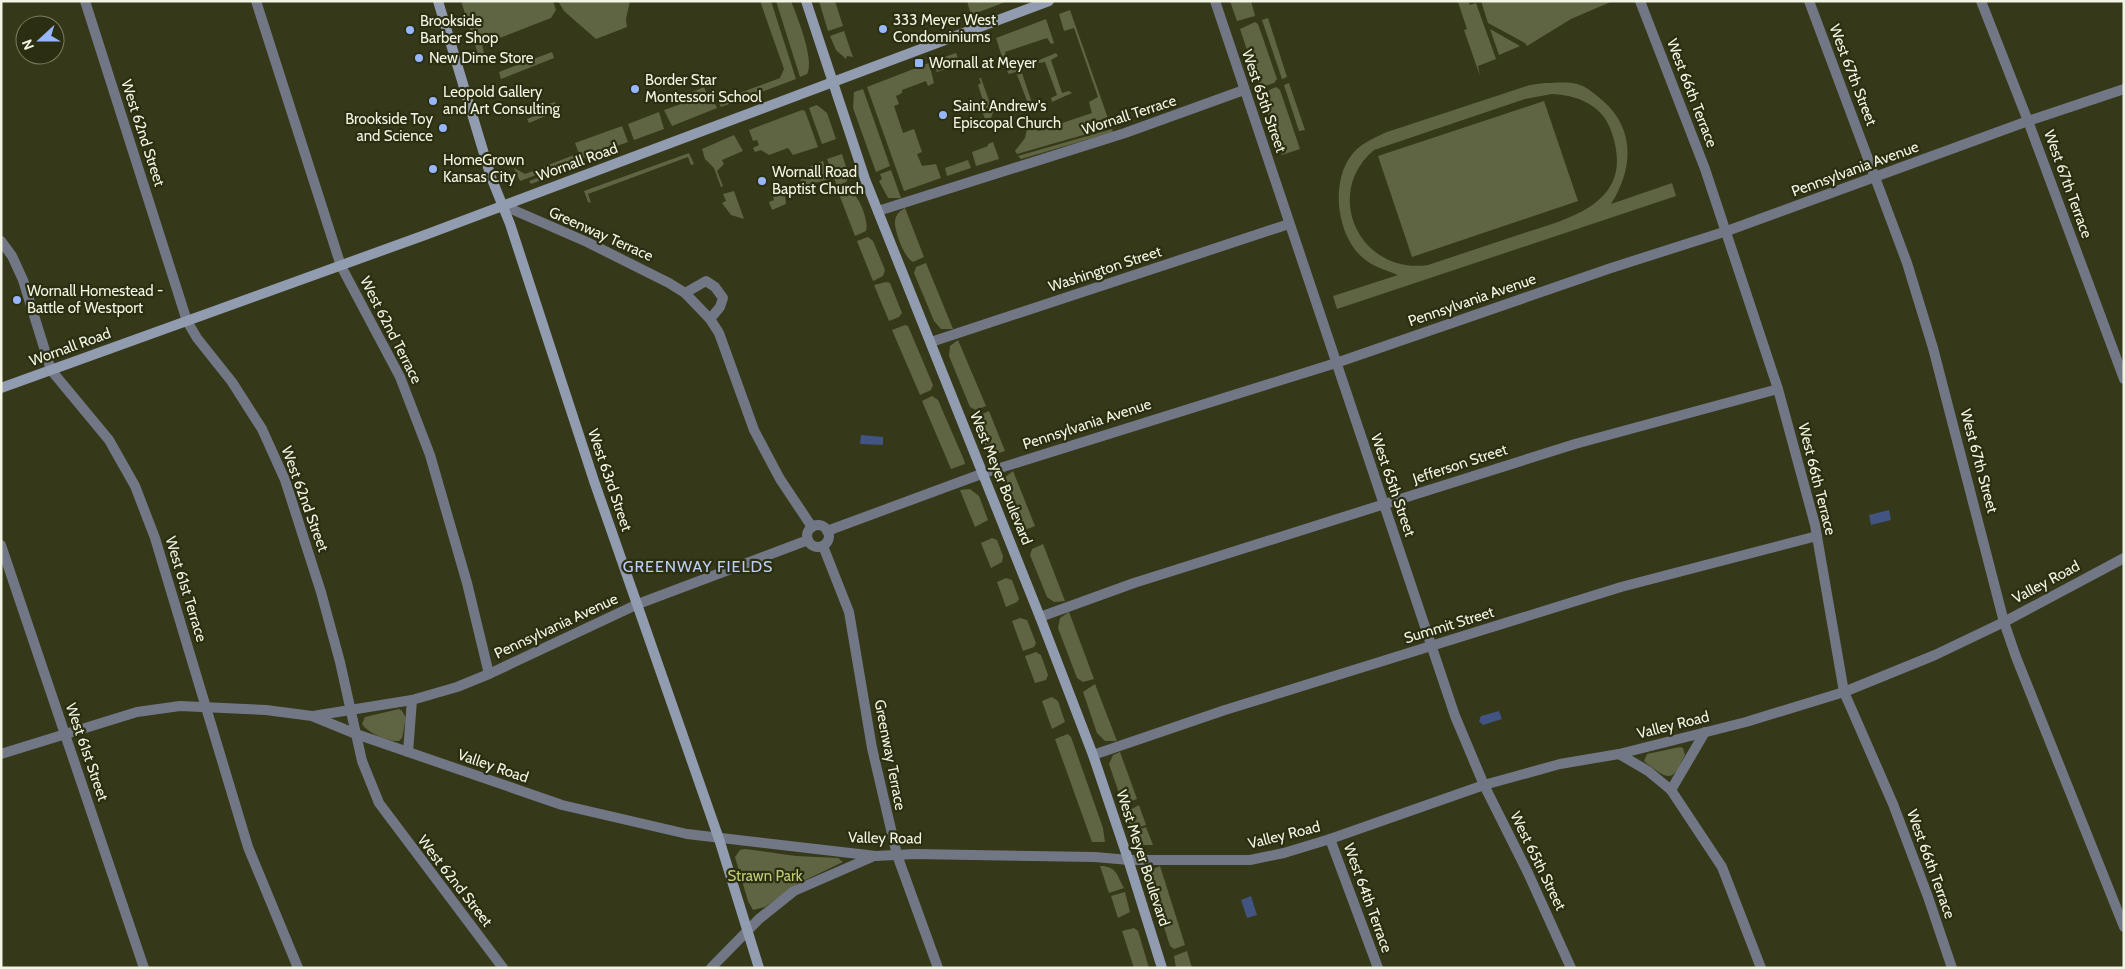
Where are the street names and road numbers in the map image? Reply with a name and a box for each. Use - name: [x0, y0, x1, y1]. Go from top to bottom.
- street label: West 67th Street: [1825, 22, 1881, 128]
- street label: West 66th Terrace: [1663, 36, 1721, 150]
- street label: West 65th Street: [1238, 47, 1290, 155]
- street label: West 62nd Street: [117, 77, 169, 189]
- street label: Wornall Terrace: [1080, 91, 1179, 139]
- street label: West 67th Terrace: [2040, 127, 2096, 241]
- street label: Pennsylvania Avenue: [1789, 137, 1921, 200]
- street label: Wornall Road: [534, 139, 620, 185]
- street label: Greenway Terrace: [546, 203, 656, 265]
- street label: Washington Street: [1046, 242, 1164, 296]
- street label: Pennsylvania Avenue: [1406, 270, 1539, 330]
- street label: West 62nd Terrace: [356, 273, 426, 387]
- street label: Wornall Road: [27, 324, 113, 370]
- street label: Pennsylvania Avenue: [1020, 395, 1154, 453]
- street label: West 67th Street: [1956, 407, 2002, 515]
- street label: West Meyer Boulevard: [966, 409, 1036, 547]
- street label: West 66th Terrace: [1794, 421, 1840, 537]
- street label: West 63rd Street: [584, 426, 636, 534]
- street label: West 65th Street: [1367, 431, 1419, 539]
- street label: Jefferson Street: [1410, 440, 1510, 488]
- street label: West 62nd Street: [278, 444, 332, 554]
- street label: West 61st Terrace: [161, 534, 211, 644]
- street label: Valley Road: [2009, 557, 2083, 607]
- street label: Pennsylvania Avenue: [491, 589, 621, 663]
- street label: Summit Street: [1402, 603, 1496, 647]
- street label: Greenway Terrace: [870, 698, 910, 812]
- street label: West 61st Street: [62, 701, 112, 803]
- street label: Valley Road: [1635, 707, 1711, 743]
- street label: Valley Road: [455, 745, 531, 787]
- street label: West Meyer Boulevard: [1112, 788, 1174, 928]
- street label: West 66th Terrace: [1903, 807, 1959, 921]
- street label: West 65th Street: [1506, 809, 1570, 913]
- street label: Valley Road: [1246, 817, 1322, 853]
- street label: Valley Road: [848, 828, 922, 848]
- street label: West 62nd Street: [414, 832, 496, 930]
- street label: West 64th Terrace: [1340, 841, 1396, 955]

